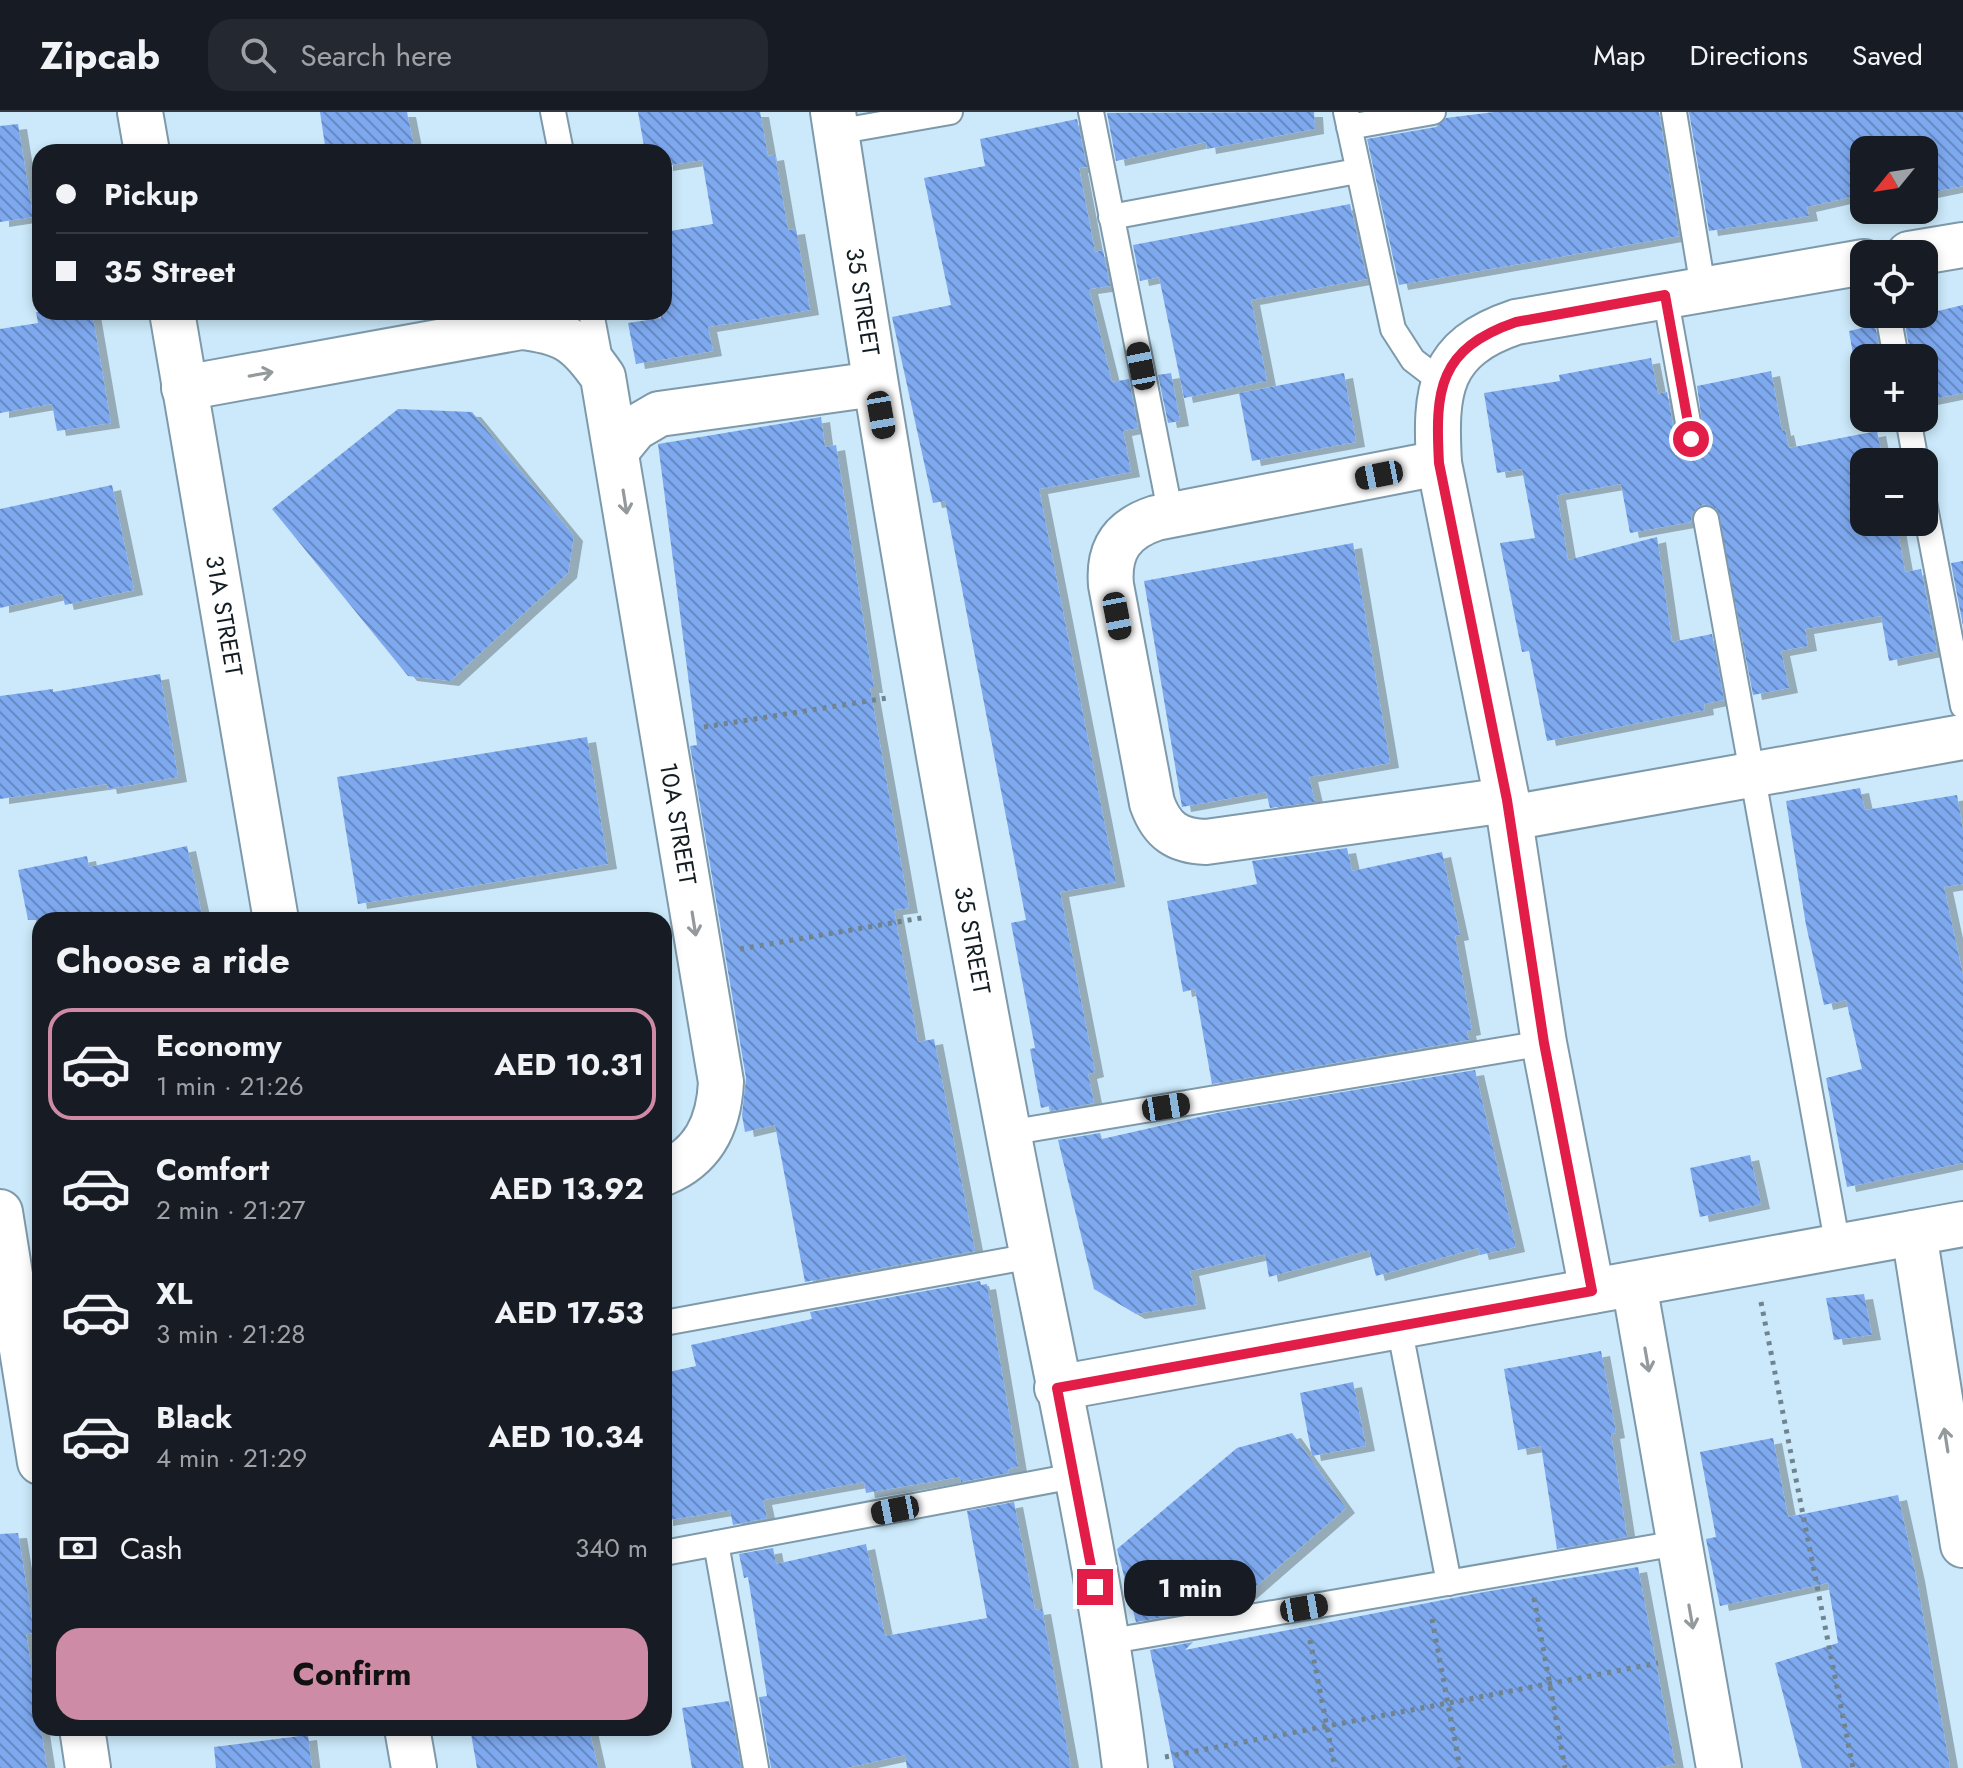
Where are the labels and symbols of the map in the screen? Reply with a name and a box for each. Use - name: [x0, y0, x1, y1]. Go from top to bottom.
- north arrow: [1850, 136, 1938, 224]
- street label: 35 STREET: [837, 245, 889, 358]
- car: [1125, 340, 1157, 392]
- one-way arrow: [248, 365, 273, 380]
- car: [865, 389, 897, 441]
- route start: [1673, 421, 1709, 457]
- car: [1353, 459, 1405, 491]
- one-way arrow: [618, 488, 633, 514]
- street label: 31A STREET: [197, 552, 252, 679]
- car: [1101, 590, 1133, 642]
- street label: 10A STREET: [651, 760, 706, 888]
- street label: 35 STREET: [946, 883, 1000, 997]
- one-way arrow: [688, 911, 703, 936]
- car: [1140, 1091, 1192, 1123]
- one-way arrow: [1640, 1347, 1655, 1373]
- one-way arrow: [1938, 1428, 1953, 1453]
- car: [869, 1494, 921, 1526]
- callout: 1 min: [1123, 1559, 1255, 1615]
- route end: [1077, 1569, 1113, 1605]
- car: [1278, 1592, 1330, 1624]
- one-way arrow: [1685, 1603, 1700, 1629]

